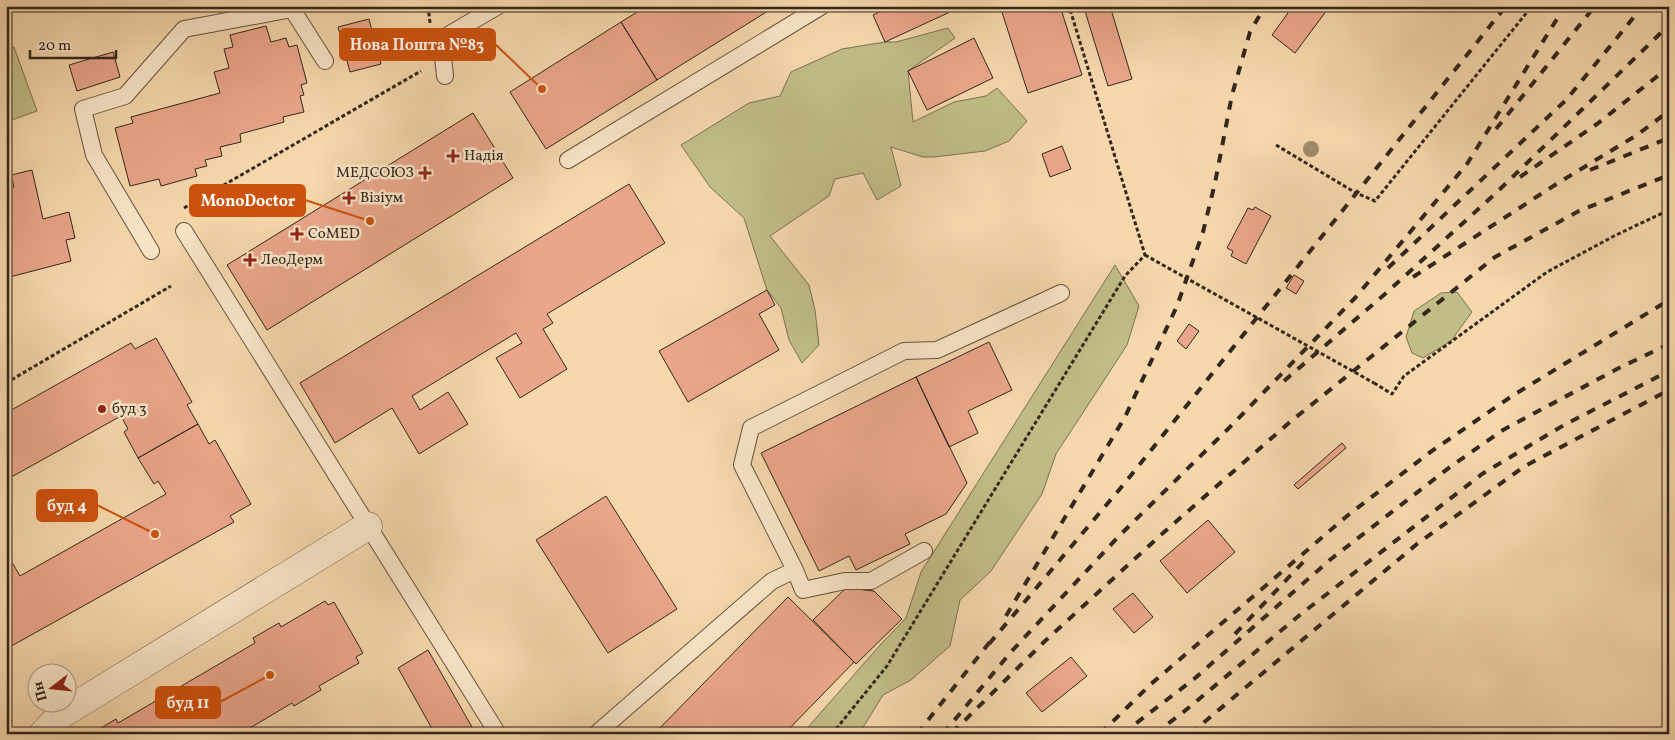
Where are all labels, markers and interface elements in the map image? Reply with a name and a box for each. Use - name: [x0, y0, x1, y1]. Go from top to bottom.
- scale bar: [30, 28, 116, 60]
- callout: Нова Пошта №83: [340, 29, 495, 60]
- text: Нова Пошта №83: [350, 35, 484, 57]
- text: 20 m: [38, 36, 71, 57]
- place label: Надія: [464, 146, 504, 167]
- marker: Надія: [446, 149, 460, 163]
- place label: МЕДСОЮЗ: [336, 163, 414, 184]
- marker: МЕДСОЮЗ: [418, 166, 432, 180]
- callout: MonoDoctor: [190, 185, 305, 216]
- place label: Візіум: [360, 188, 403, 209]
- text: MonoDoctor: [201, 191, 296, 213]
- marker: Візіум: [342, 191, 356, 205]
- place label: CoMED: [308, 224, 360, 245]
- marker: CoMED: [290, 227, 304, 241]
- place label: ЛеоДерм: [261, 250, 323, 271]
- marker: ЛеоДерм: [243, 253, 257, 267]
- place label: буд 3: [112, 399, 147, 420]
- marker: буд 3: [96, 403, 108, 415]
- callout: буд 4: [37, 490, 97, 521]
- text: буд 4: [47, 496, 87, 518]
- north arrow: [28, 662, 78, 712]
- text: Пн: [29, 679, 53, 703]
- callout: буд 11: [156, 687, 220, 718]
- text: буд 11: [166, 693, 210, 715]

